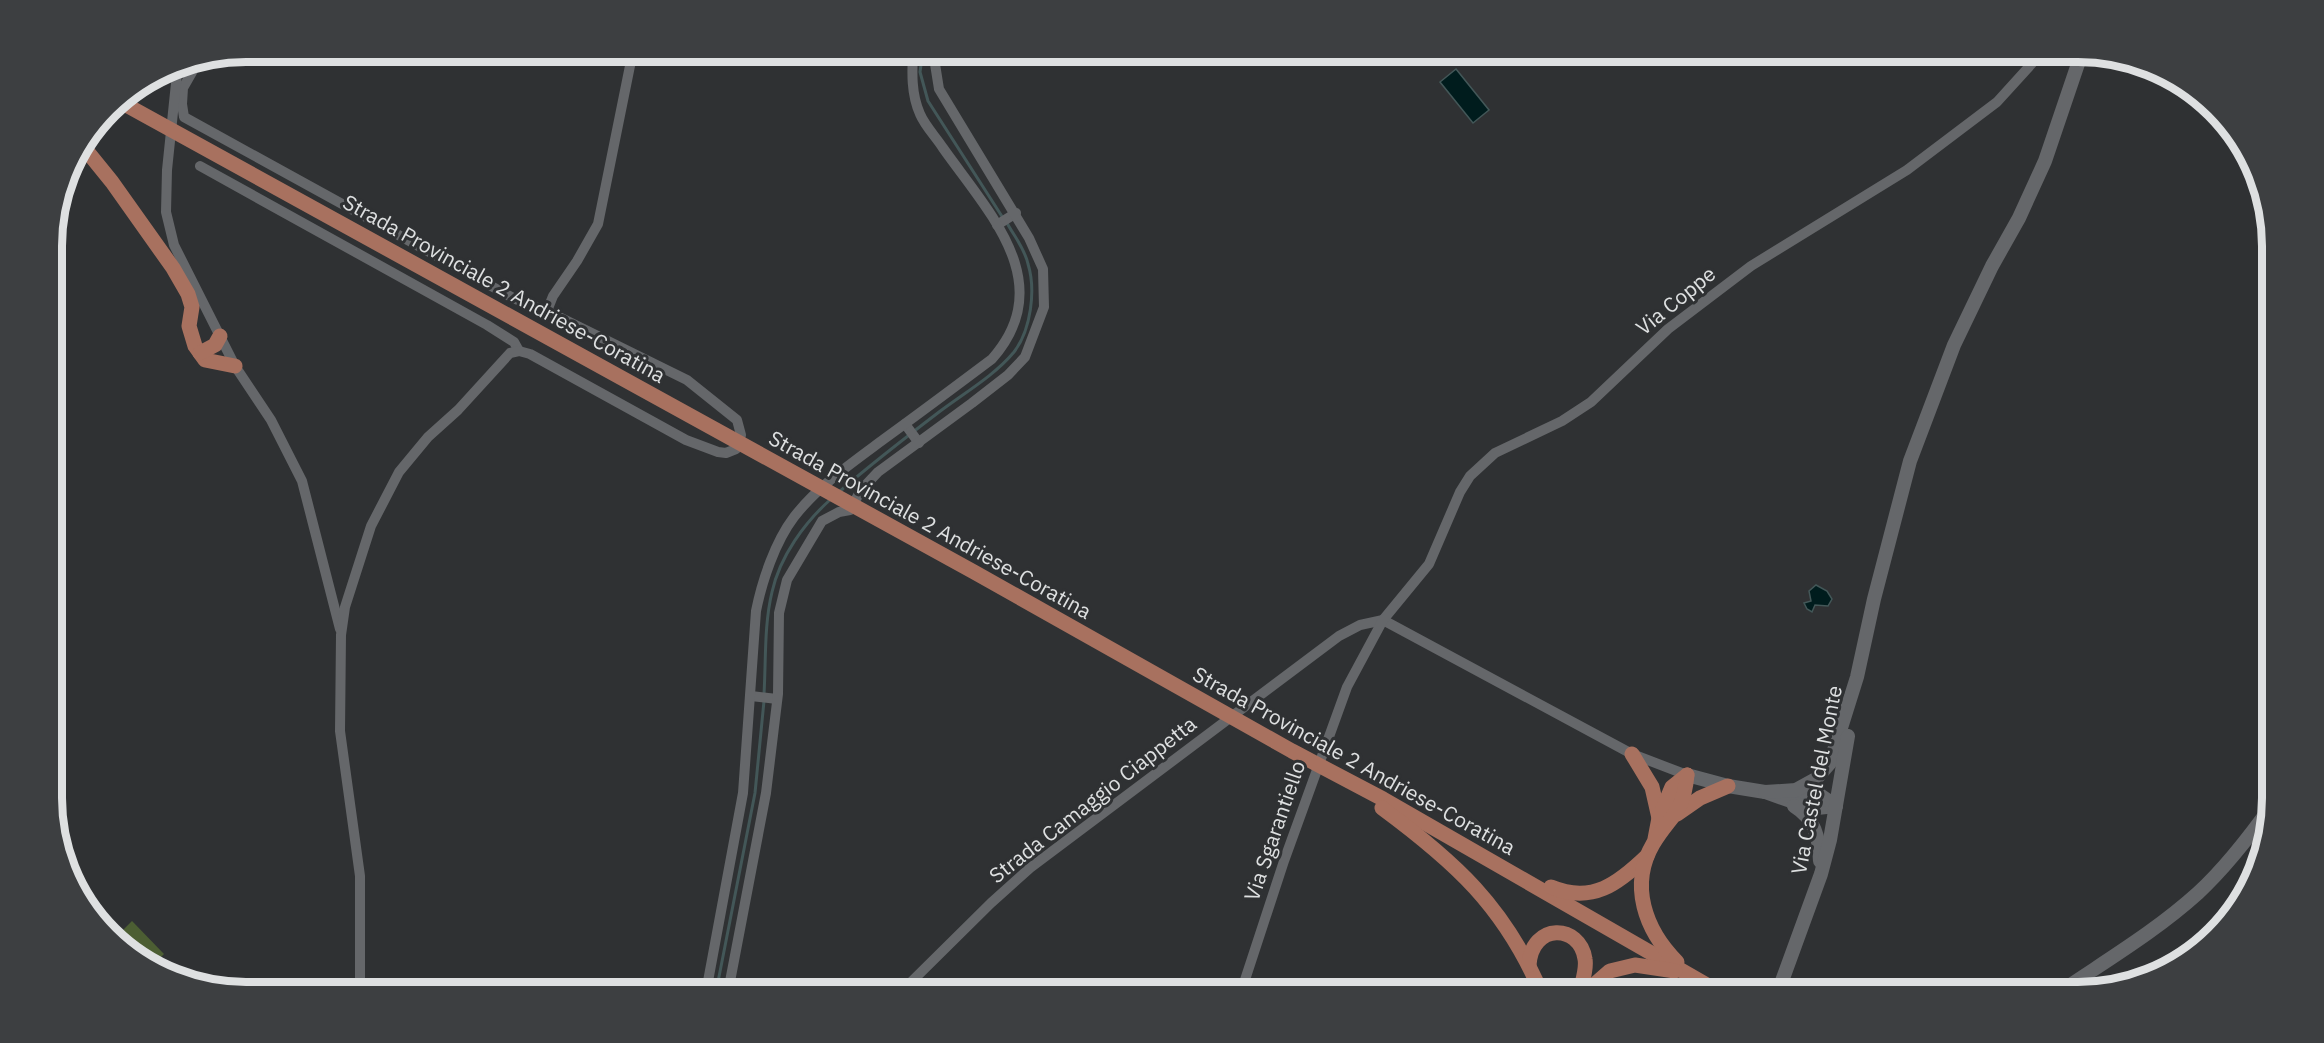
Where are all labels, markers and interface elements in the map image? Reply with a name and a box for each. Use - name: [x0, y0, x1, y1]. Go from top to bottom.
- street label: Strada Provinciale 2 Andriese-Coratina: [338, 187, 671, 389]
- street label: Via Coppe: [1630, 259, 1721, 341]
- street label: Strada Provinciale 2 Andriese-Coratina: [764, 423, 1097, 625]
- street label: Strada Provinciale 2 Andriese-Coratina: [1188, 659, 1521, 861]
- street label: Via Castel del Monte: [1784, 683, 1848, 877]
- street label: Strada Camaggio Ciappetta: [983, 709, 1202, 889]
- street label: Via Sgarantiello: [1237, 757, 1311, 905]

